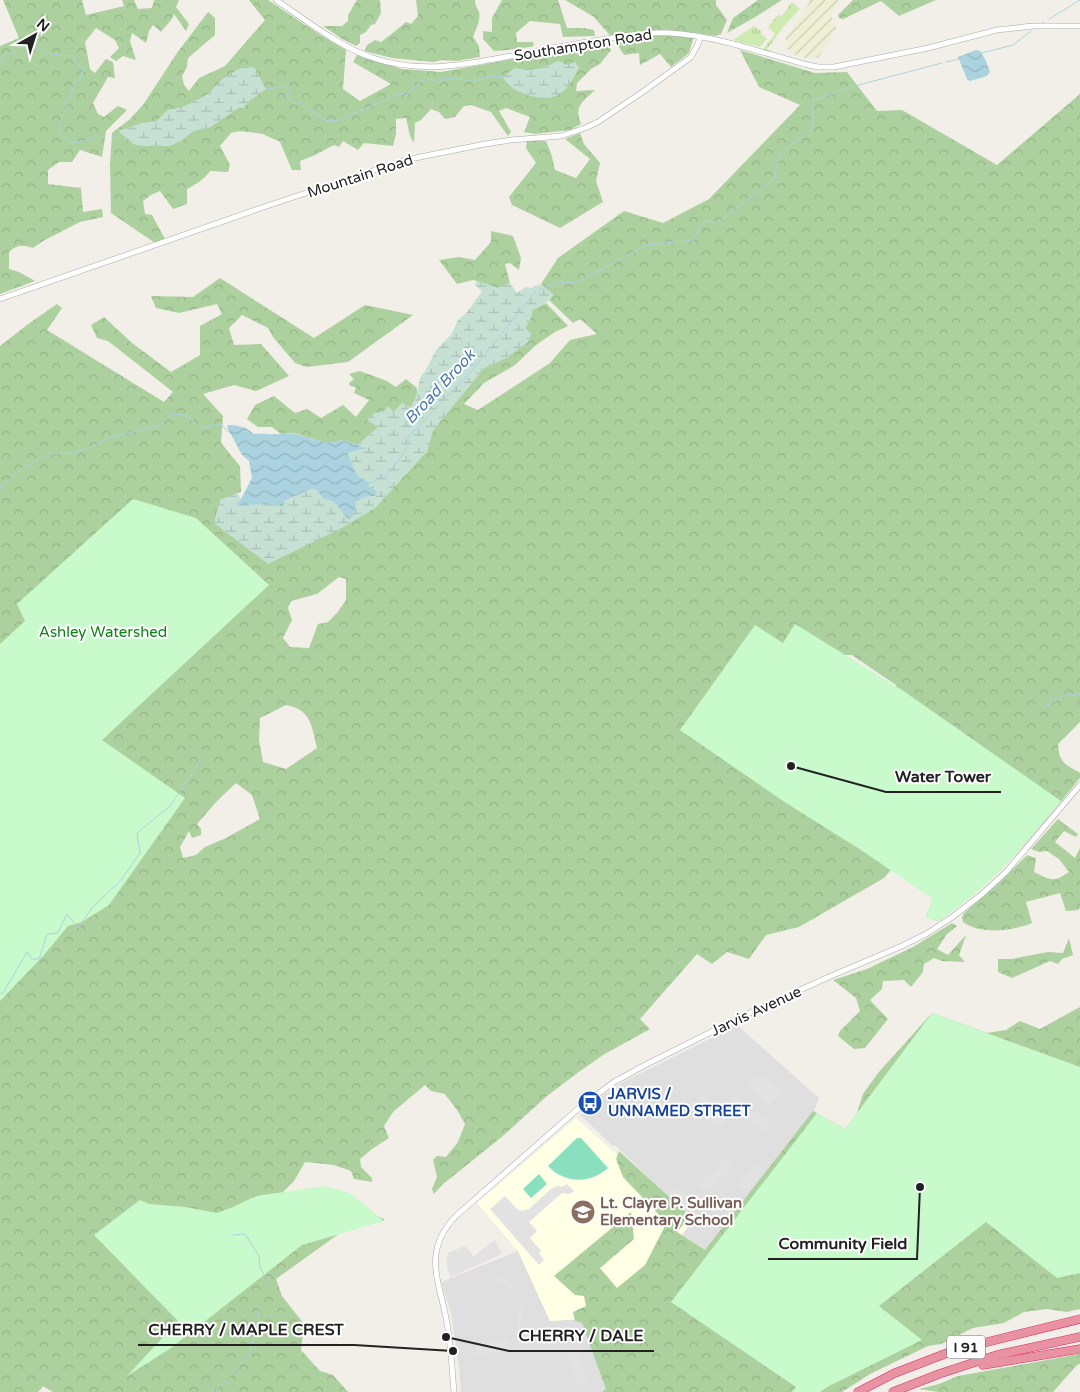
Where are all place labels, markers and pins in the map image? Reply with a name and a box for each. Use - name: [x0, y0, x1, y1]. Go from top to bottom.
- callout: Water Tower: [886, 761, 1001, 792]
- place label: JARVIS / UNNAMED STREET: [607, 1085, 752, 1120]
- bus stop icon: JARVIS / UNNAMED STREET: [577, 1090, 603, 1116]
- place label: Lt. Clayre P. Sullivan Elementary School: [600, 1194, 742, 1230]
- school or university icon: Lt. Clayre P. Sullivan Elementary School: [570, 1199, 596, 1225]
- callout: Community Field: [768, 1228, 917, 1259]
- callout: CHERRY / MAPLE CREST: [138, 1314, 354, 1345]
- callout: CHERRY / DALE: [509, 1320, 654, 1351]

